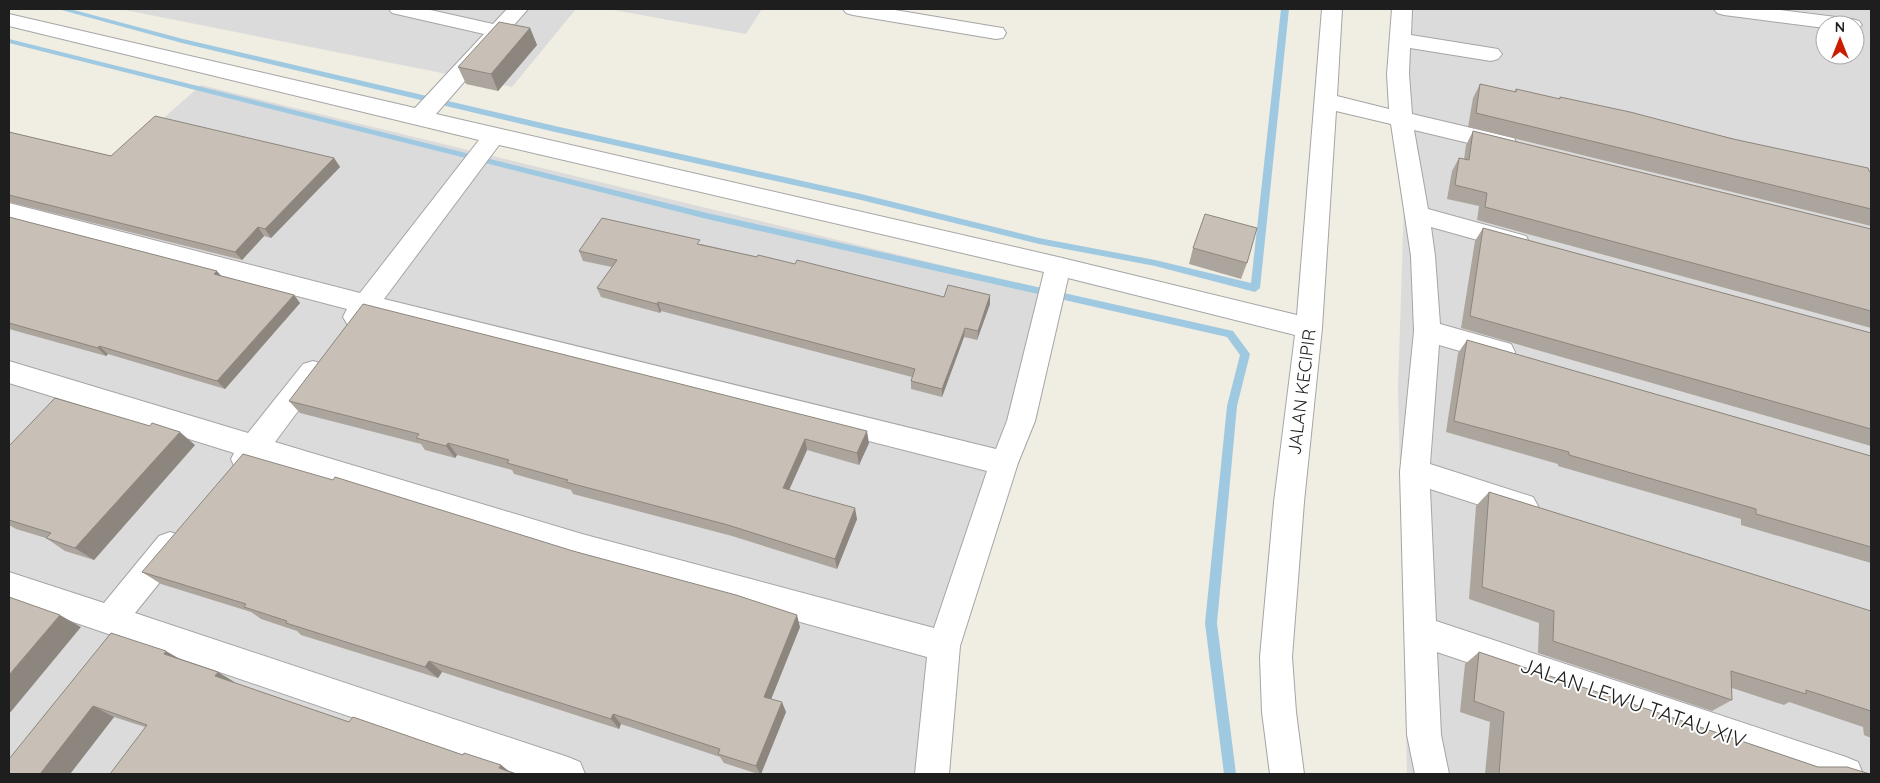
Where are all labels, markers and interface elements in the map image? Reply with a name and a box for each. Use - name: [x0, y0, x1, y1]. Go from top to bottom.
- north arrow: [1815, 15, 1865, 65]
- text: N: [1835, 18, 1845, 36]
- street label: JALAN KECIPIR: [1282, 328, 1321, 456]
- street label: JALAN LEWU TATAU XIV: [1517, 651, 1750, 753]

